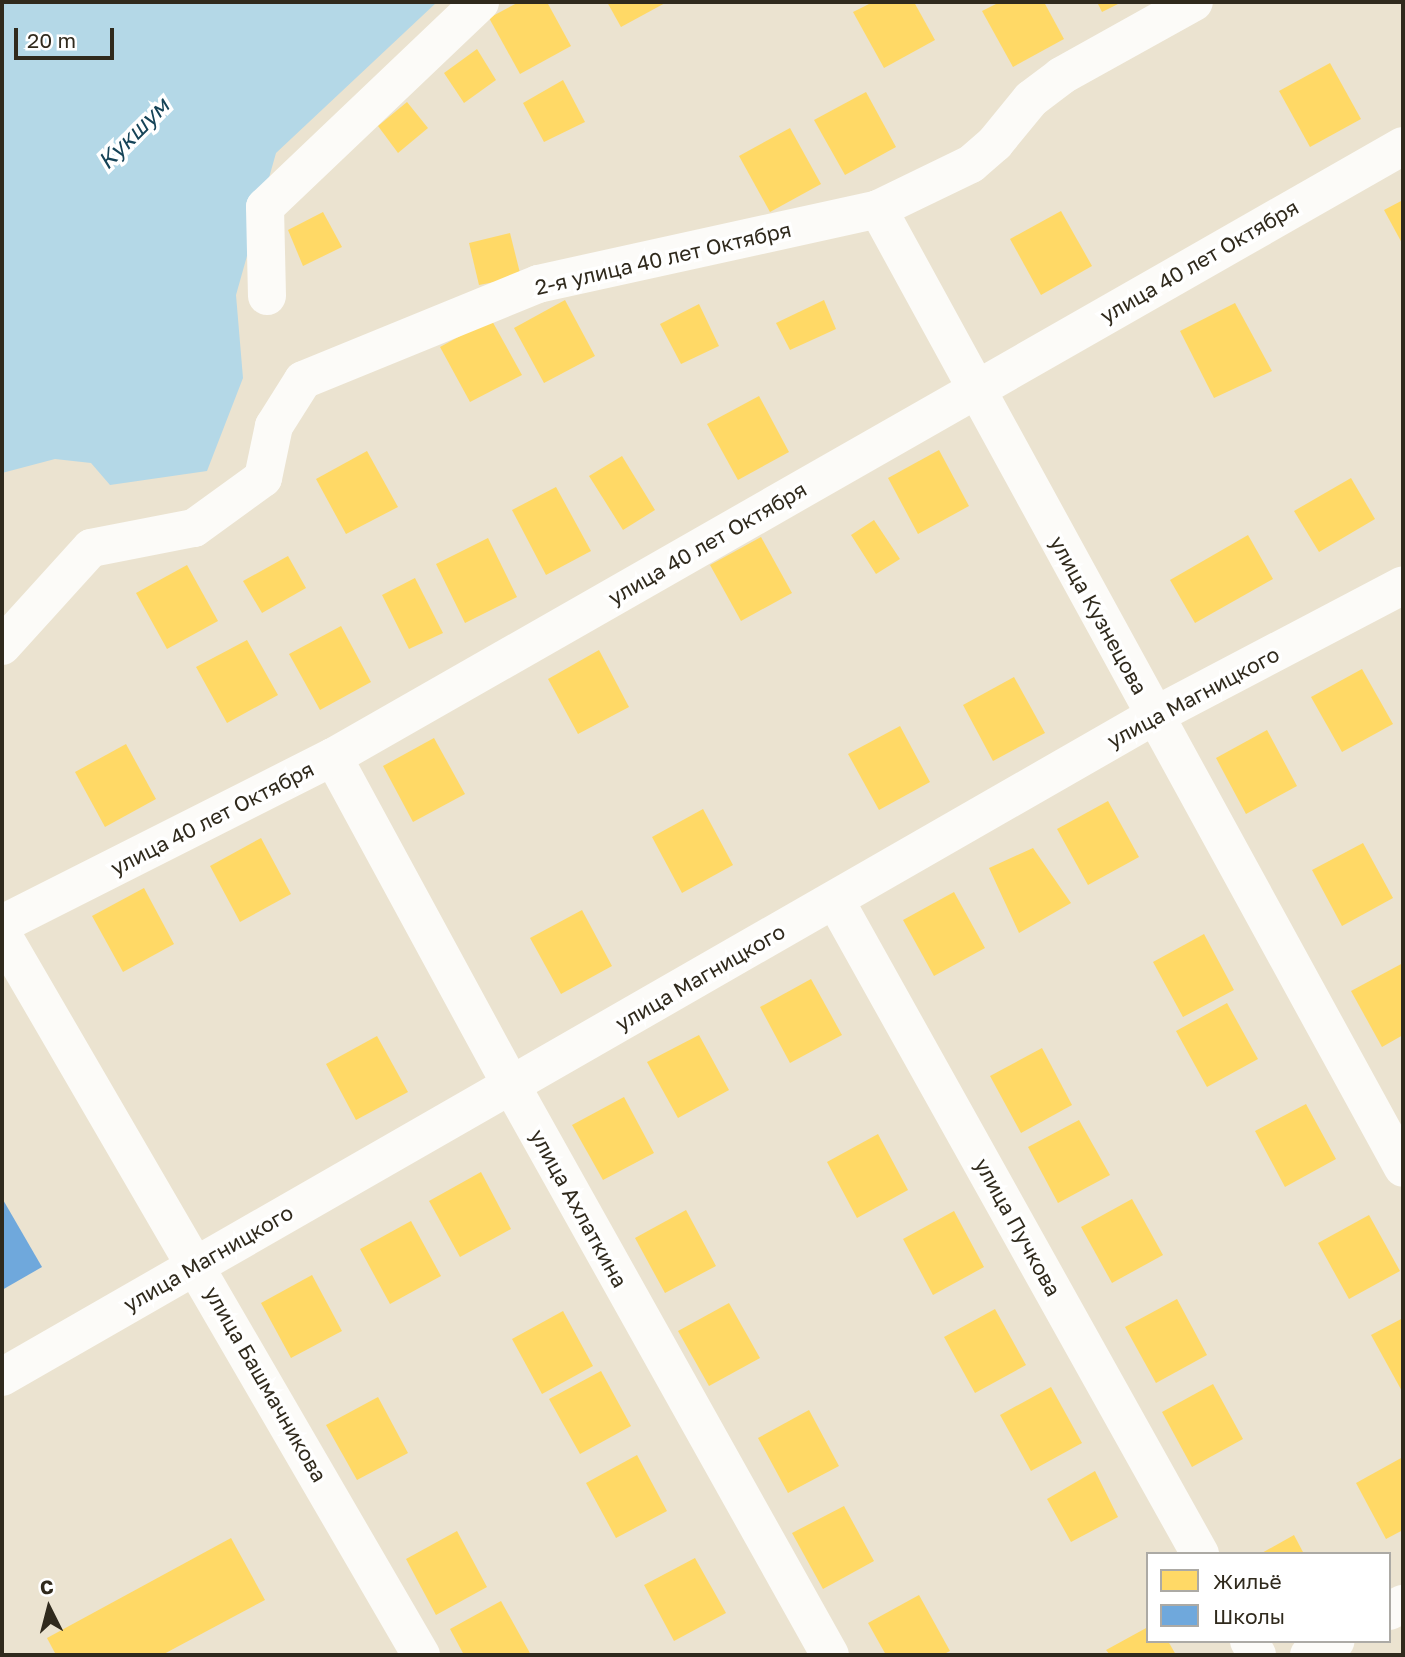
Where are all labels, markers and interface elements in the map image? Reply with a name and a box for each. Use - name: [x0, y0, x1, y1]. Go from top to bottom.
- scale bar: [18, 14, 117, 58]
- text: 20 m: [27, 27, 76, 53]
- water label: Кукшум: [92, 92, 174, 174]
- street label: улица 40 лет Октября: [1095, 194, 1303, 328]
- street label: 2-я улица 40 лет Октября: [532, 216, 794, 300]
- street label: улица 40 лет Октября: [603, 476, 811, 610]
- street label: улица Кузнецова: [1045, 531, 1153, 699]
- street label: улица Магницкого: [1103, 641, 1283, 753]
- street label: улица 40 лет Октября: [106, 756, 318, 880]
- street label: улица Магницкого: [611, 918, 789, 1036]
- street label: улица Ахлаткина: [525, 1124, 633, 1292]
- street label: улица Пучкова: [970, 1153, 1066, 1301]
- street label: улица Магницкого: [119, 1199, 297, 1317]
- street label: улица Башмачникова: [200, 1282, 332, 1486]
- legend: [1146, 1552, 1391, 1643]
- text: Жильё: [1213, 1568, 1282, 1594]
- north arrow: [14, 1573, 84, 1643]
- text: С: [39, 1574, 55, 1599]
- text: Школы: [1213, 1603, 1285, 1629]

